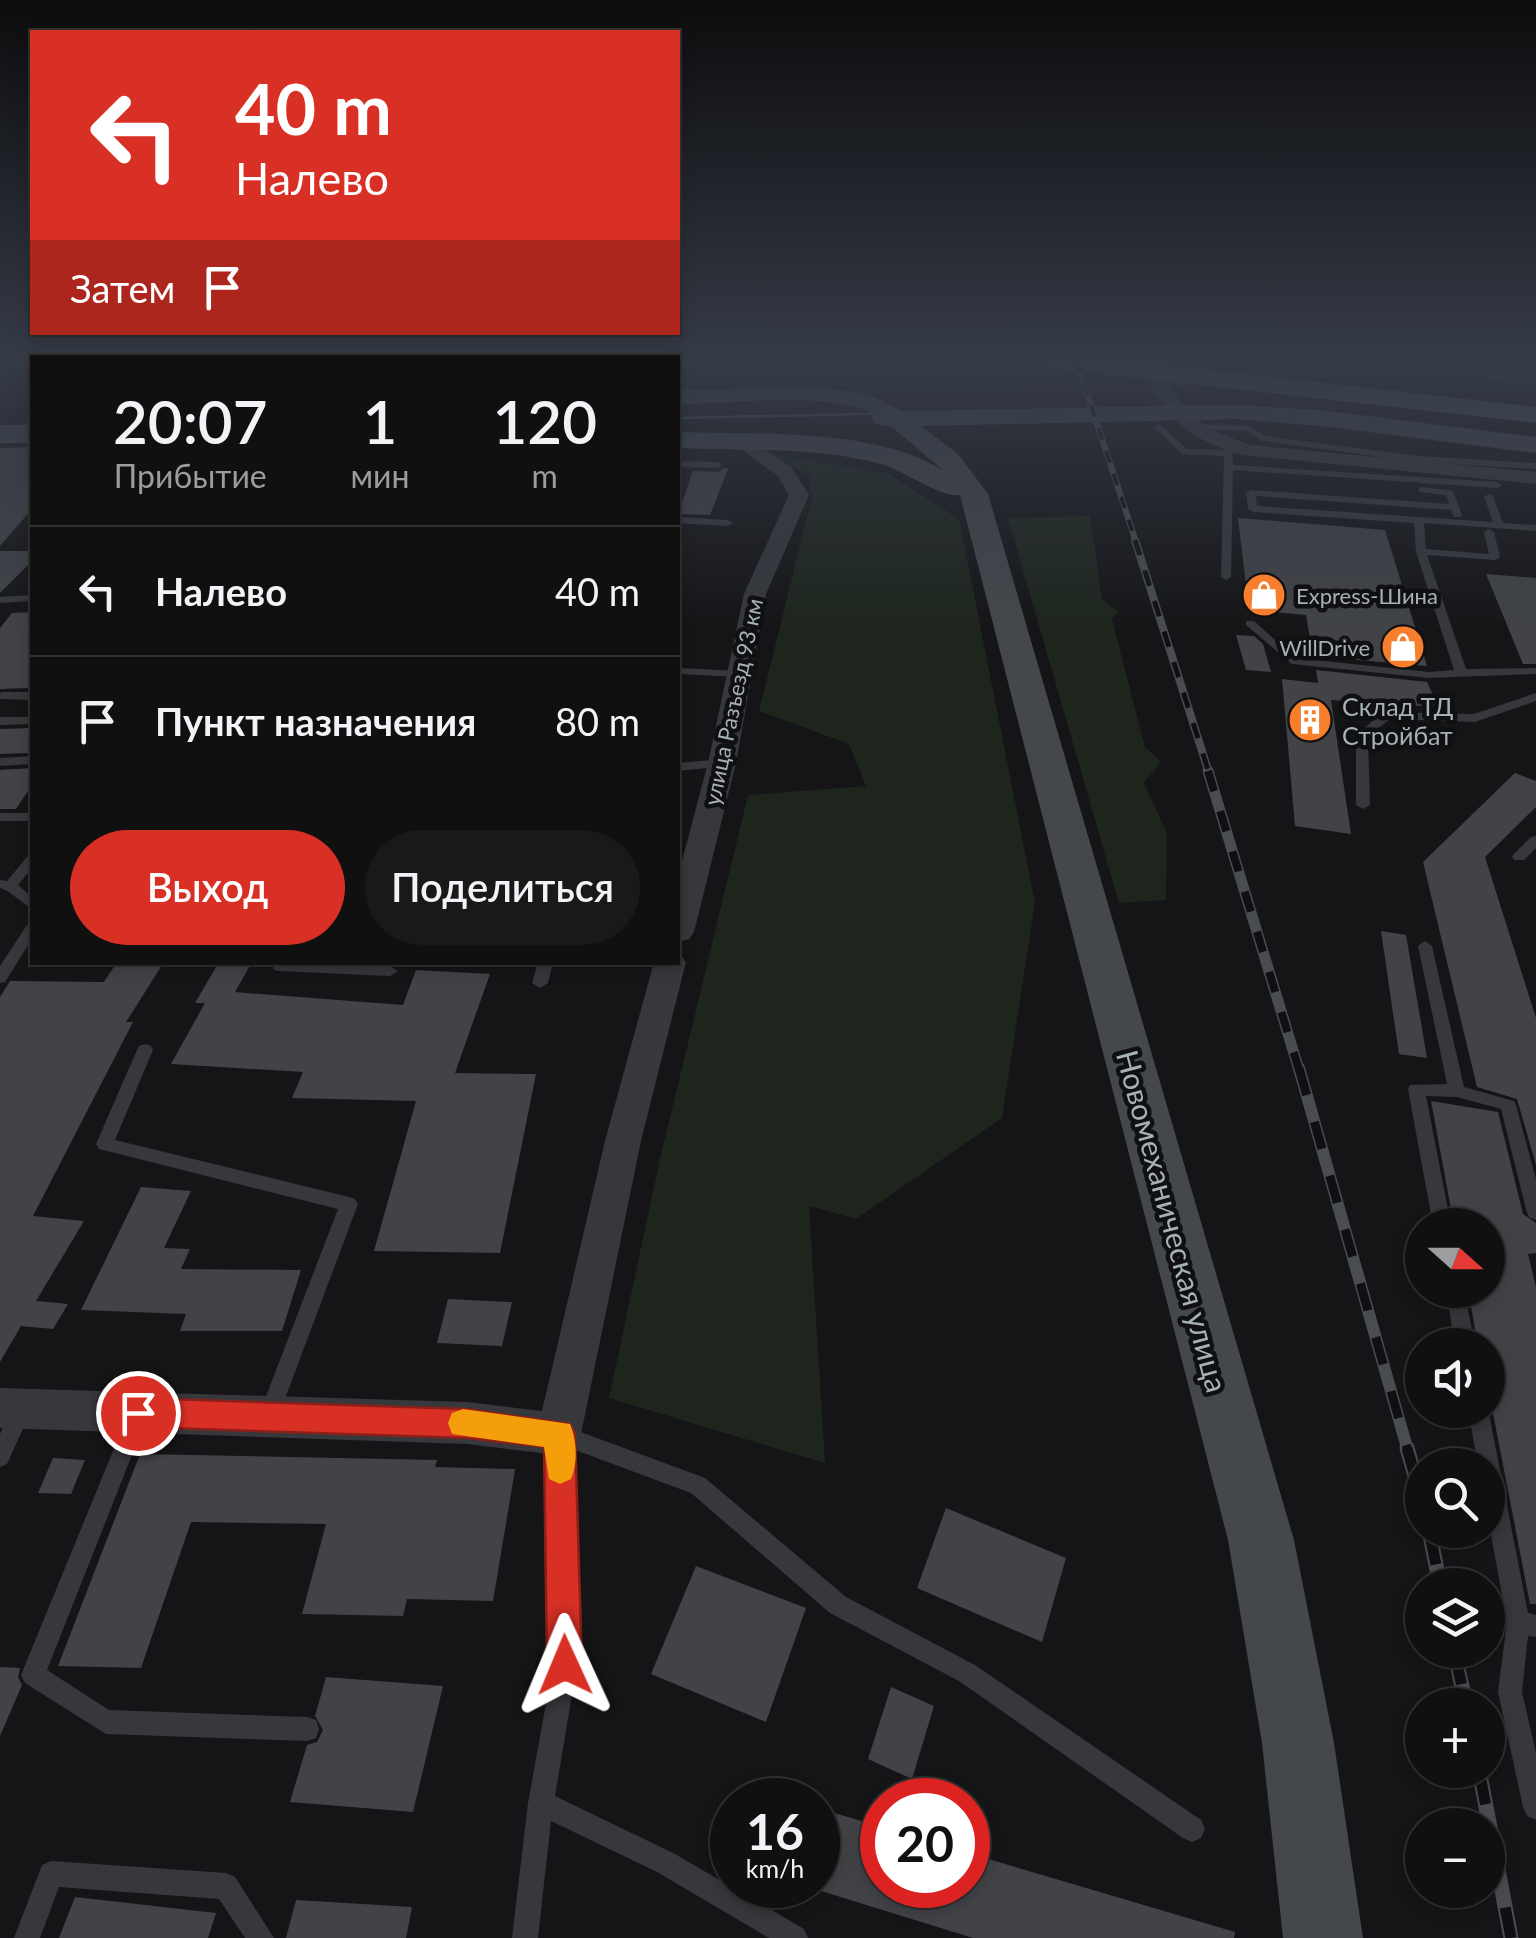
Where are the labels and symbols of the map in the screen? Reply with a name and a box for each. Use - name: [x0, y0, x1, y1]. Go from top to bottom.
- shop icon: Express-Шина: [1241, 572, 1287, 618]
- place label: Express-Шина: [1296, 582, 1438, 609]
- street label: улица Разъезд 93 км: [698, 596, 768, 808]
- shop icon: WillDrive: [1380, 624, 1426, 670]
- place label: WillDrive: [1279, 634, 1370, 661]
- place label: Склад ТД Стройбат: [1342, 691, 1454, 750]
- building icon: Склад ТД Стройбат: [1287, 697, 1333, 743]
- street label: Новомеханическая улица: [1110, 1046, 1236, 1396]
- north arrow: [1405, 1208, 1505, 1308]
- pin: [96, 1371, 181, 1456]
- position arrow: [513, 1613, 617, 1717]
- speed limit sign: 20: [860, 1778, 990, 1908]

